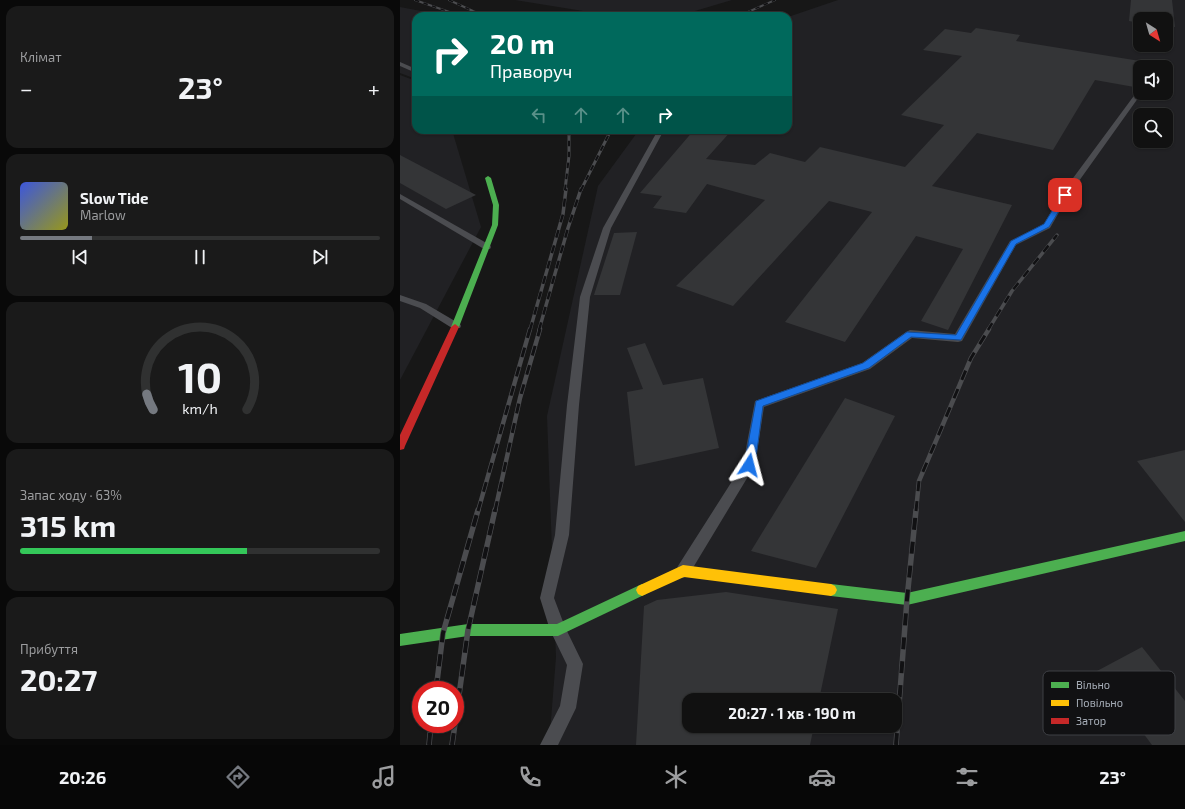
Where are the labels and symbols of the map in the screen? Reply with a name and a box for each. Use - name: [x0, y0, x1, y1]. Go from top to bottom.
- north arrow: [1133, 12, 1173, 52]
- pin: [1048, 178, 1082, 212]
- position arrow: [728, 444, 770, 486]
- legend: [1043, 671, 1175, 735]
- text: Вільно: [1076, 678, 1110, 691]
- speed limit sign: 20: [412, 681, 464, 733]
- text: Повільно: [1076, 696, 1123, 709]
- text: Затор: [1076, 714, 1106, 727]

